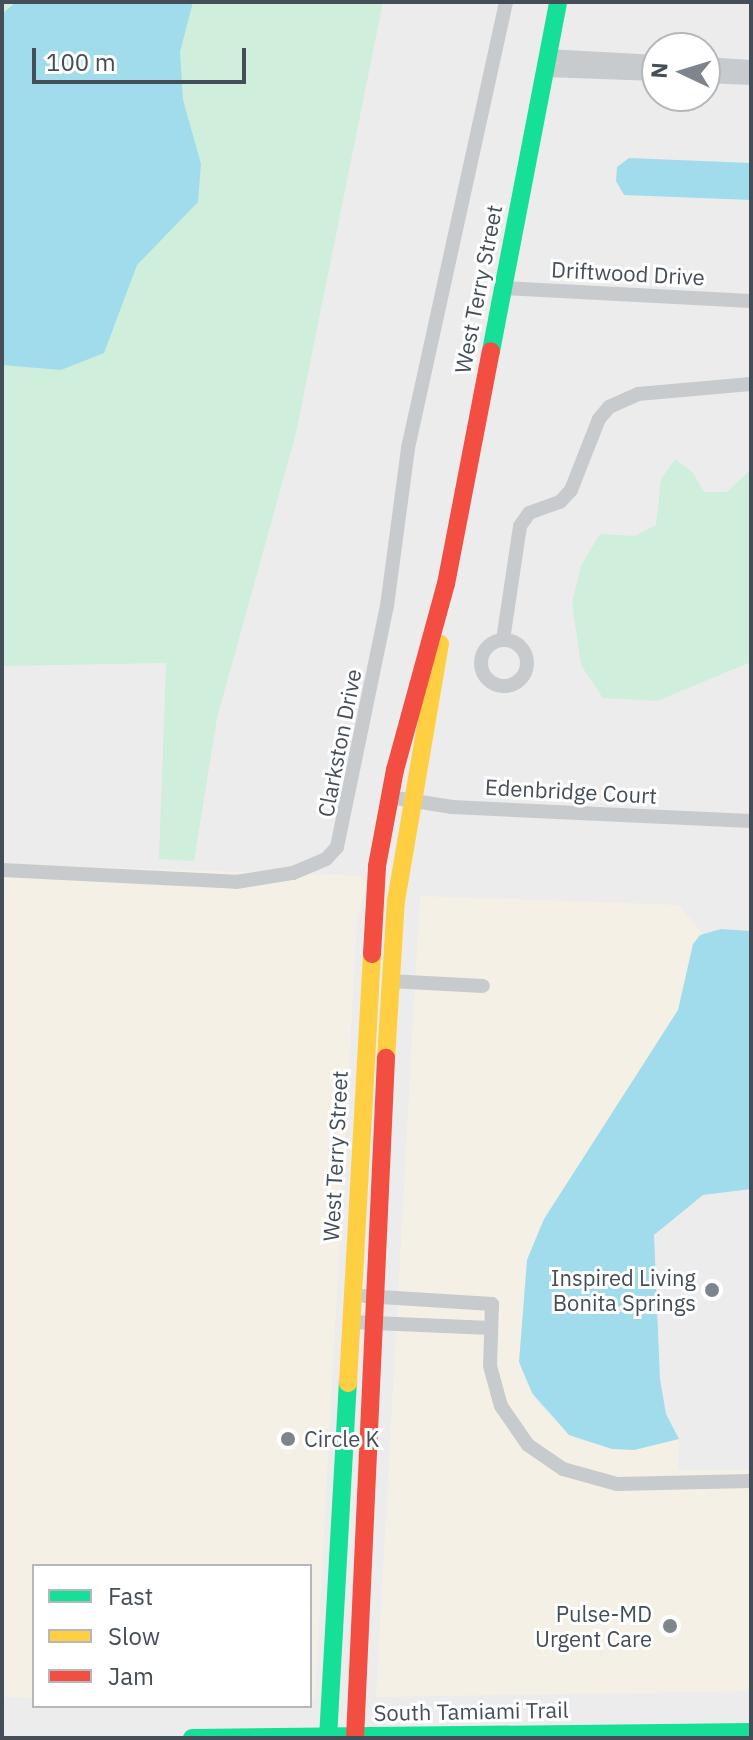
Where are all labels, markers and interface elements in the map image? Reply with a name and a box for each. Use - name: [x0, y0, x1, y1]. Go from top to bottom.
- scale bar: [36, 32, 250, 82]
- north arrow: [641, 32, 721, 112]
- text: 100 m: [46, 46, 116, 78]
- text: N: [644, 61, 674, 79]
- street label: West Terry Street: [449, 203, 507, 375]
- street label: Driftwood Drive: [551, 256, 705, 290]
- street label: Clarkston Drive: [312, 667, 366, 819]
- street label: Edenbridge Court: [484, 773, 658, 809]
- street label: West Terry Street: [317, 1070, 353, 1242]
- place label: Inspired Living Bonita Springs: [551, 1264, 696, 1316]
- marker: Inspired Living Bonita Springs: [703, 1281, 721, 1299]
- place label: Circle K: [304, 1426, 379, 1452]
- marker: Circle K: [279, 1430, 297, 1448]
- legend: [32, 1564, 312, 1708]
- text: Fast: [108, 1580, 153, 1612]
- place label: Pulse-MD Urgent Care: [535, 1600, 652, 1652]
- marker: Pulse-MD Urgent Care: [659, 1615, 681, 1637]
- text: Slow: [108, 1620, 160, 1652]
- text: Jam: [108, 1660, 154, 1692]
- street label: South Tamiami Trail: [373, 1696, 569, 1726]

